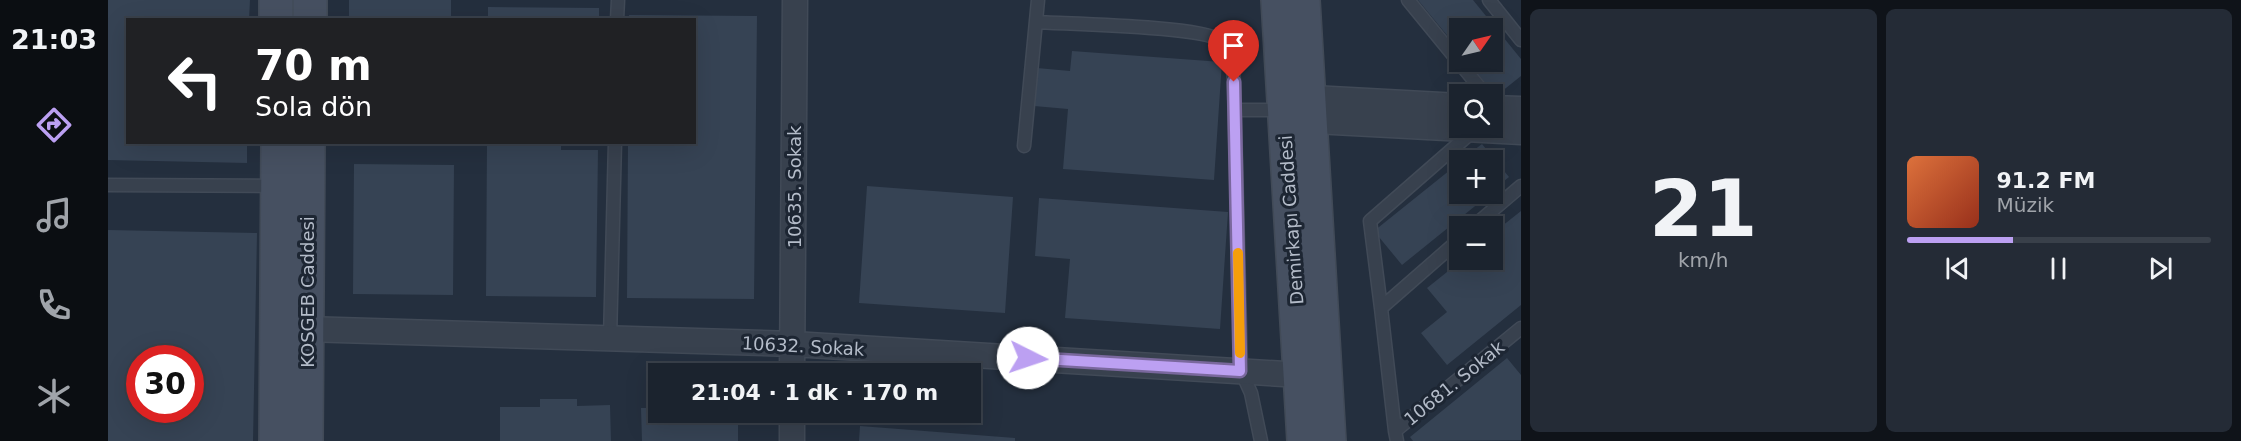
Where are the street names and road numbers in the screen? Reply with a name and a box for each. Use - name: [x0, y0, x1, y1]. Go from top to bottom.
- street label: 10635. Sokak: [784, 125, 805, 248]
- street label: Demirkapı Caddesi: [1275, 134, 1307, 306]
- street label: KOSGEB Caddesi: [297, 216, 318, 368]
- street label: 10632. Sokak: [741, 332, 865, 360]
- street label: 10681. Sokak: [1400, 336, 1509, 430]

